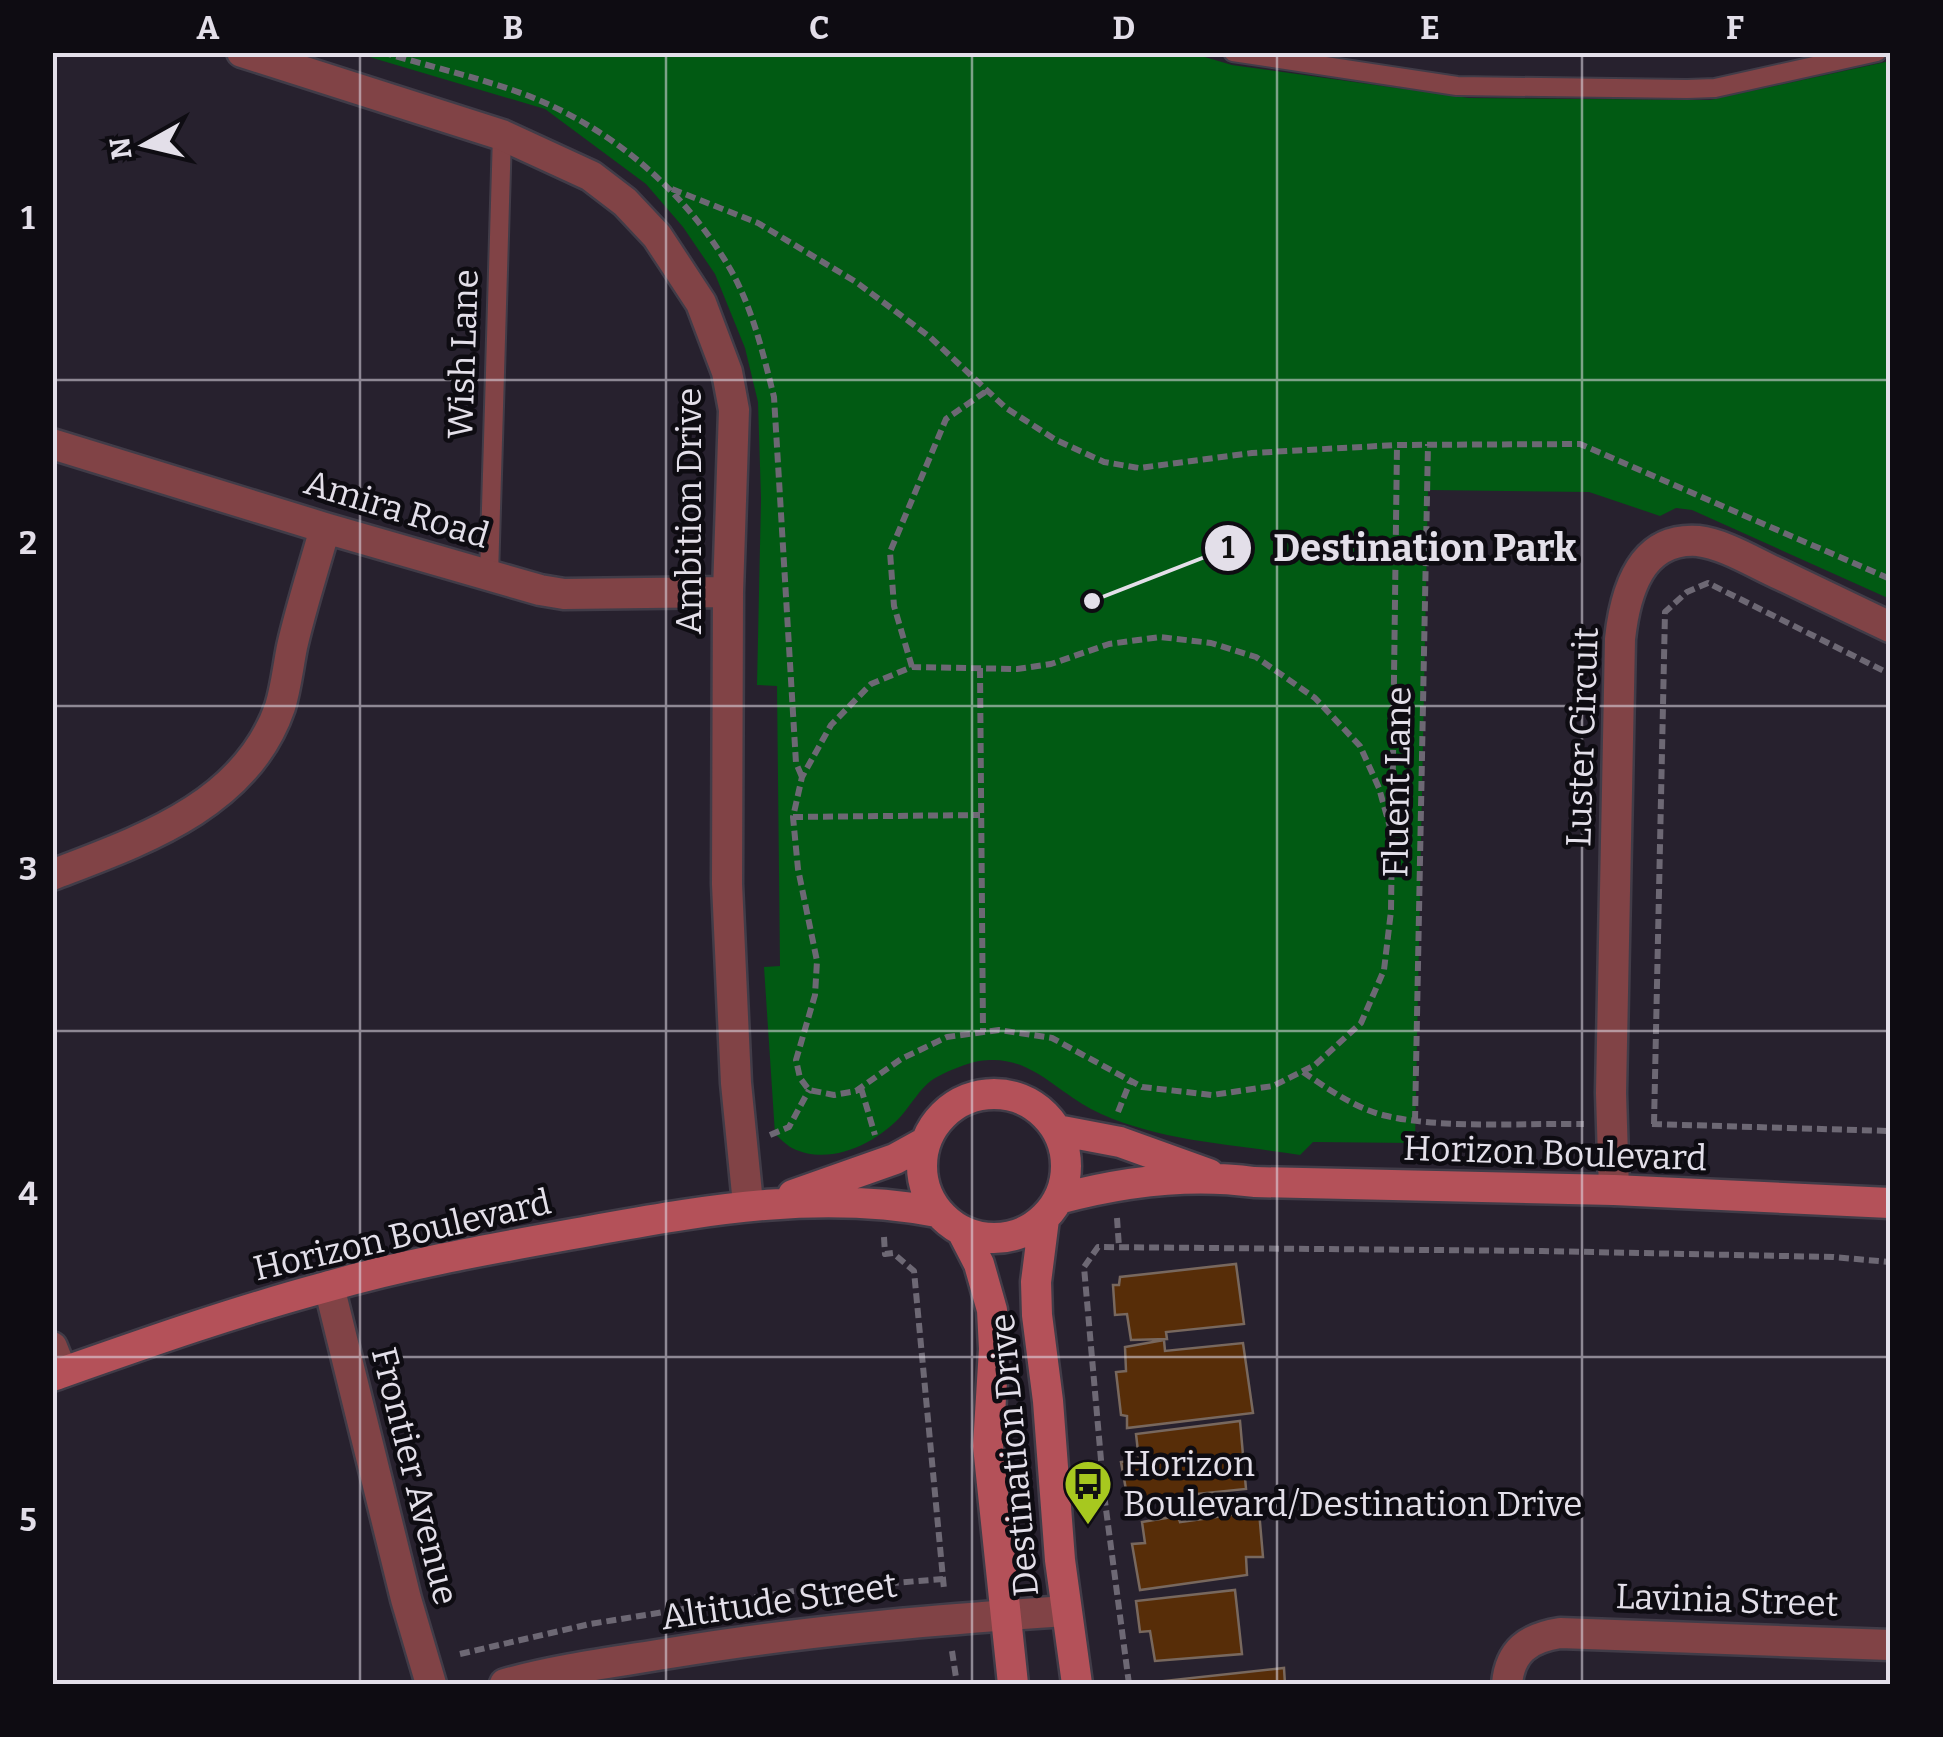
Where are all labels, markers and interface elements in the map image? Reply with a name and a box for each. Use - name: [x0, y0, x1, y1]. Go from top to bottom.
- text: A: [197, 9, 220, 47]
- text: B: [503, 9, 523, 47]
- text: C: [809, 9, 829, 47]
- text: D: [1113, 9, 1135, 47]
- text: E: [1420, 9, 1440, 47]
- text: F: [1726, 9, 1744, 47]
- north arrow: [95, 95, 195, 195]
- text: N: [103, 135, 139, 161]
- text: 1: [21, 199, 35, 237]
- street label: Wish Lane: [439, 269, 487, 439]
- street label: Ambition Drive: [668, 388, 710, 634]
- street label: Amira Road: [300, 461, 494, 557]
- callout: Destination Park: [1203, 514, 1597, 582]
- text: 2: [19, 524, 37, 562]
- text: Destination Park: [1273, 525, 1577, 571]
- text: 1: [1222, 530, 1235, 566]
- street label: Luster Circuit: [1557, 626, 1607, 848]
- street label: Fluent Lane: [1374, 686, 1420, 878]
- text: 3: [19, 850, 37, 888]
- street label: Horizon Boulevard: [1402, 1127, 1708, 1179]
- text: 4: [18, 1175, 38, 1213]
- street label: Horizon Boulevard: [249, 1180, 555, 1290]
- street label: Destination Drive: [981, 1312, 1047, 1598]
- street label: Frontier Avenue: [363, 1343, 467, 1609]
- place label: Horizon Boulevard/Destination Drive: [1123, 1443, 1582, 1525]
- bus stop icon: Horizon Boulevard/Destination Drive: [1062, 1458, 1114, 1526]
- text: 5: [19, 1501, 37, 1539]
- street label: Altitude Street: [658, 1564, 900, 1638]
- street label: Lavinia Street: [1615, 1575, 1839, 1625]

